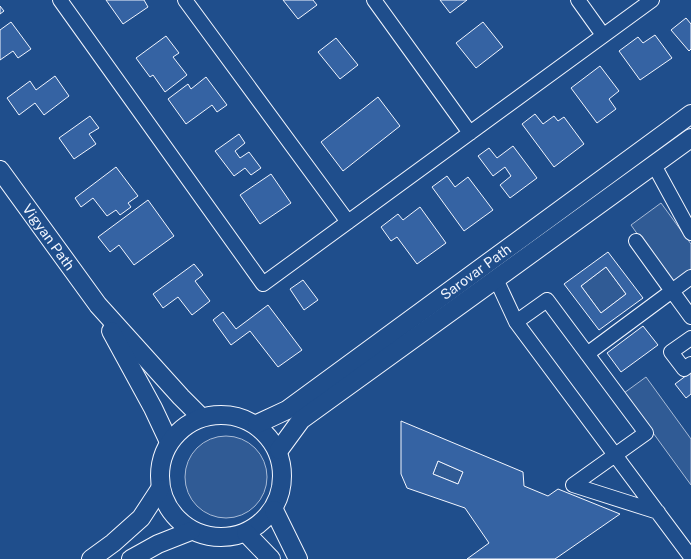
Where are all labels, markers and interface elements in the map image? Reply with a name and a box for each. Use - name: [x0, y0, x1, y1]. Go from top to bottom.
- street label: Vigyan Path: [19, 201, 78, 273]
- street label: Sarovar Path: [437, 241, 514, 303]

